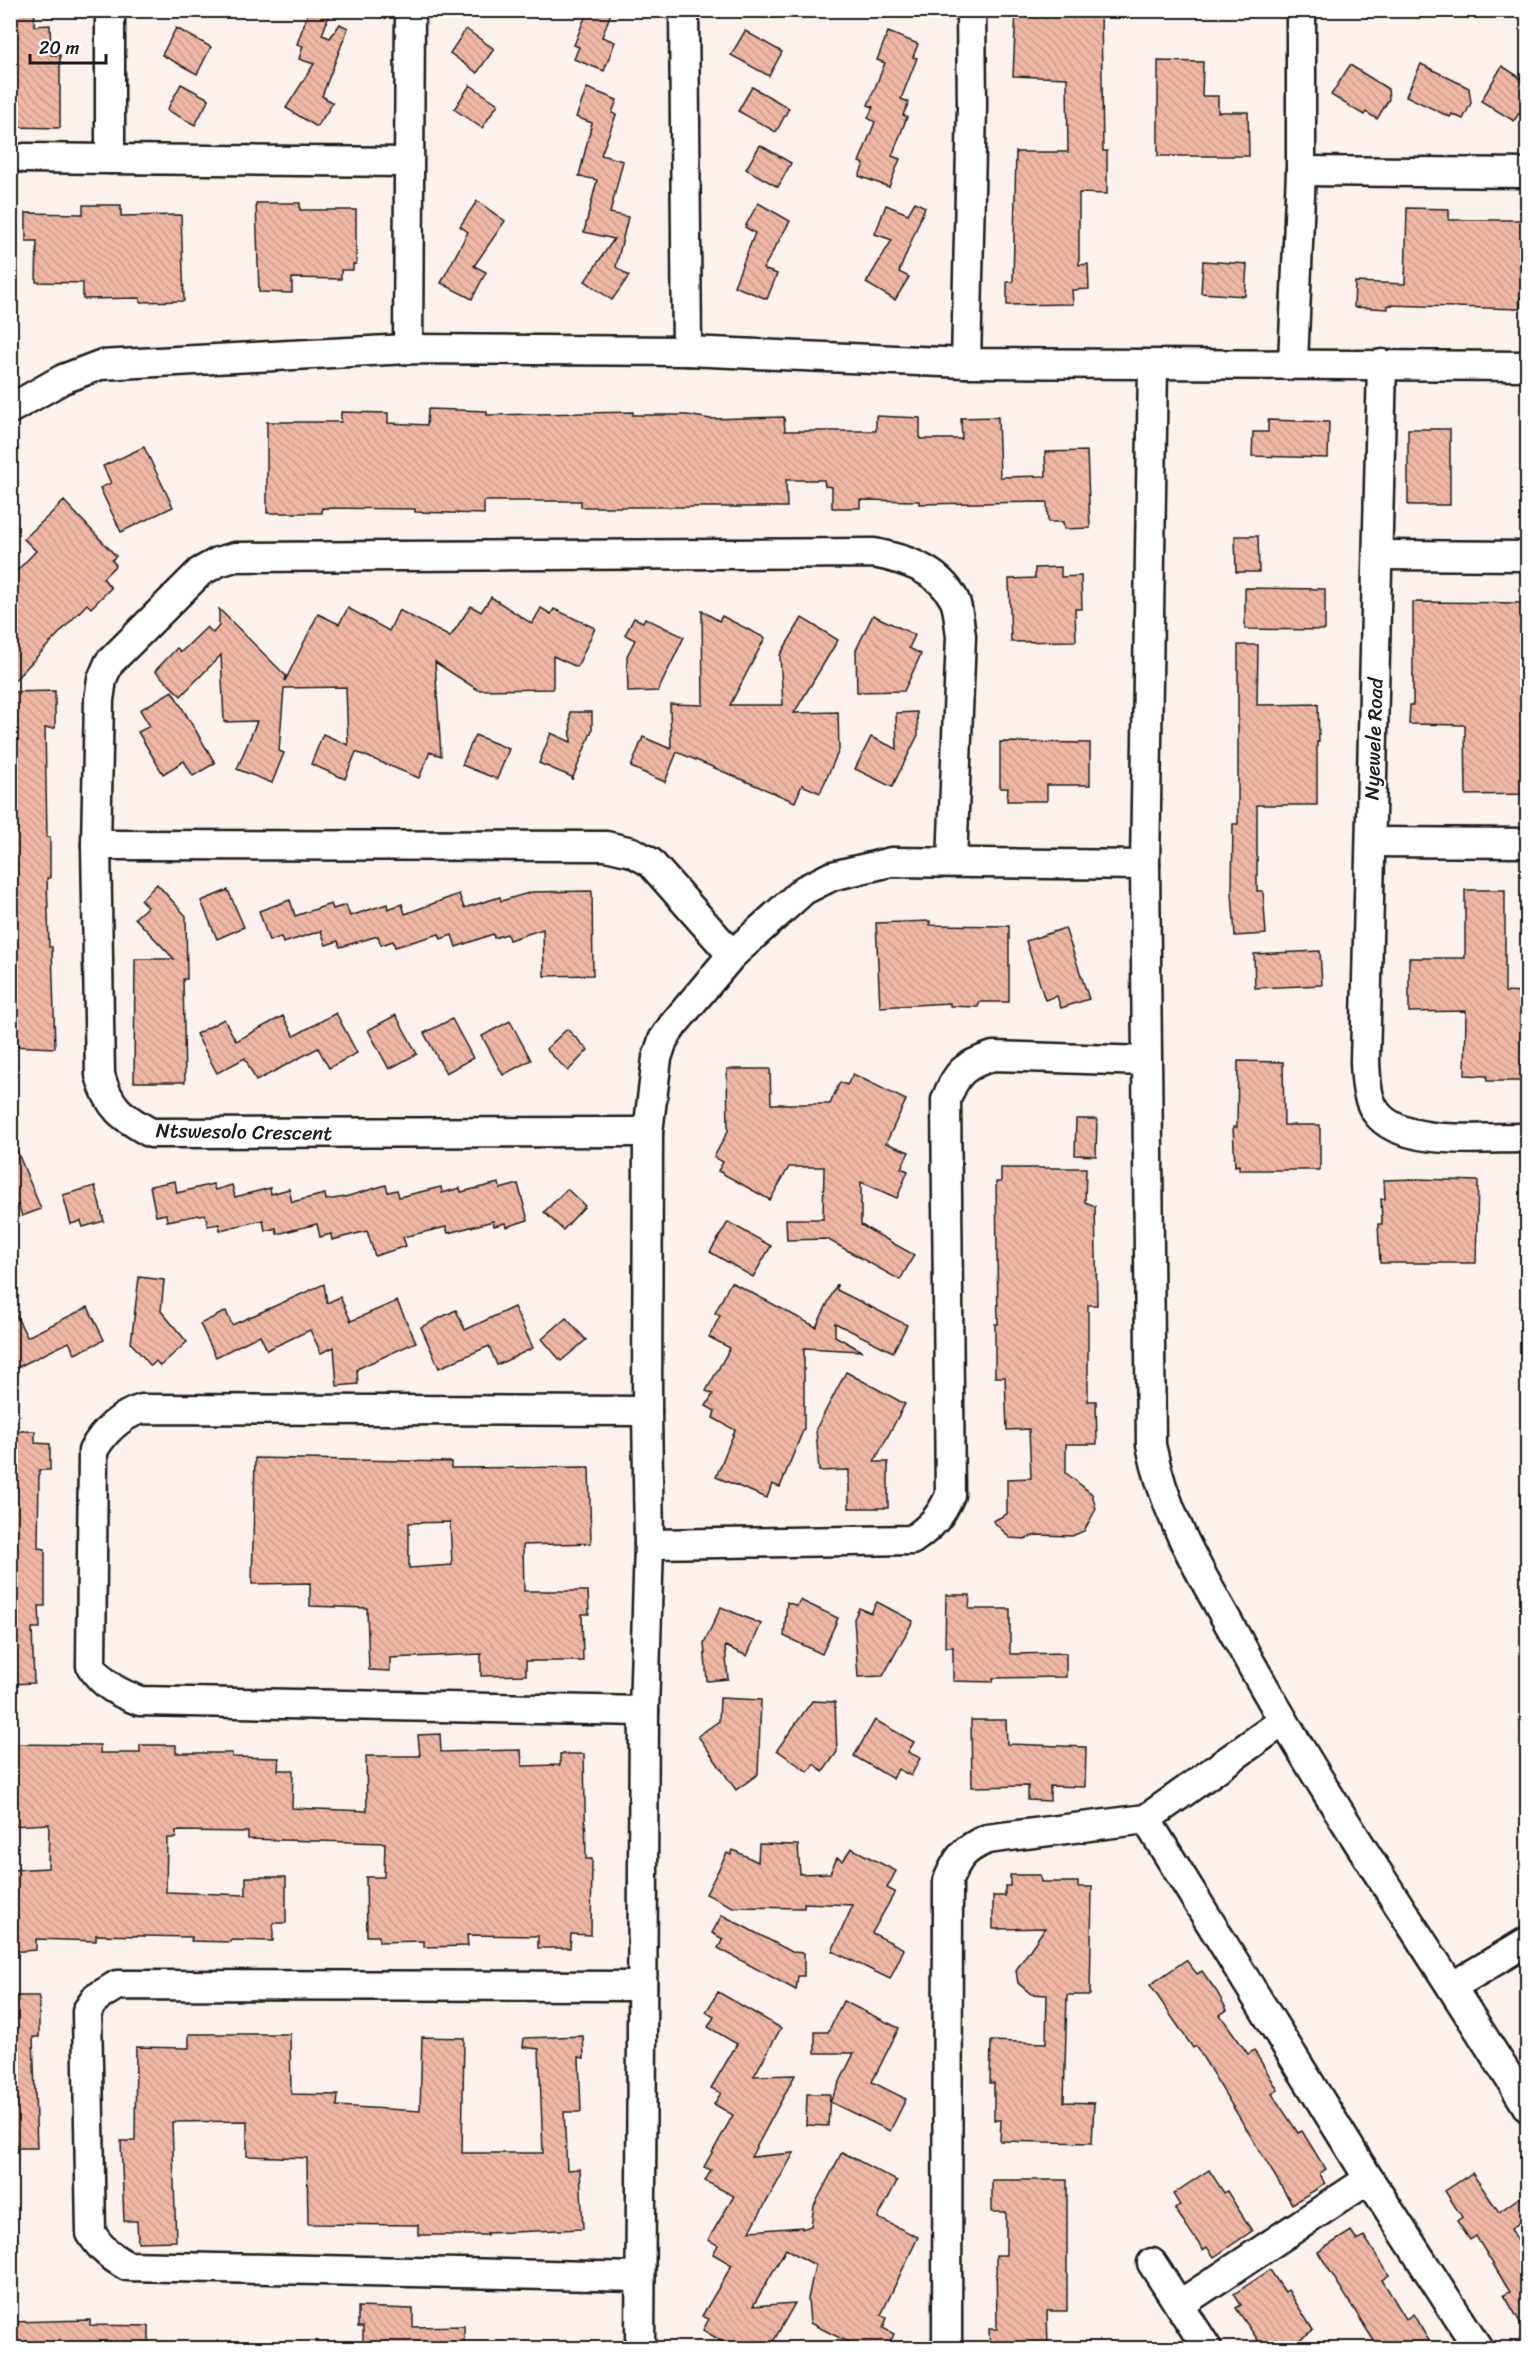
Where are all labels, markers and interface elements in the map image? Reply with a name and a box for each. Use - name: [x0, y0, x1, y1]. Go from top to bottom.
- scale bar: [30, 27, 106, 65]
- text: 20 m: [39, 32, 79, 64]
- street label: Nyewele Road: [1354, 676, 1394, 801]
- street label: Ntswesolo Crescent: [156, 1113, 333, 1151]

